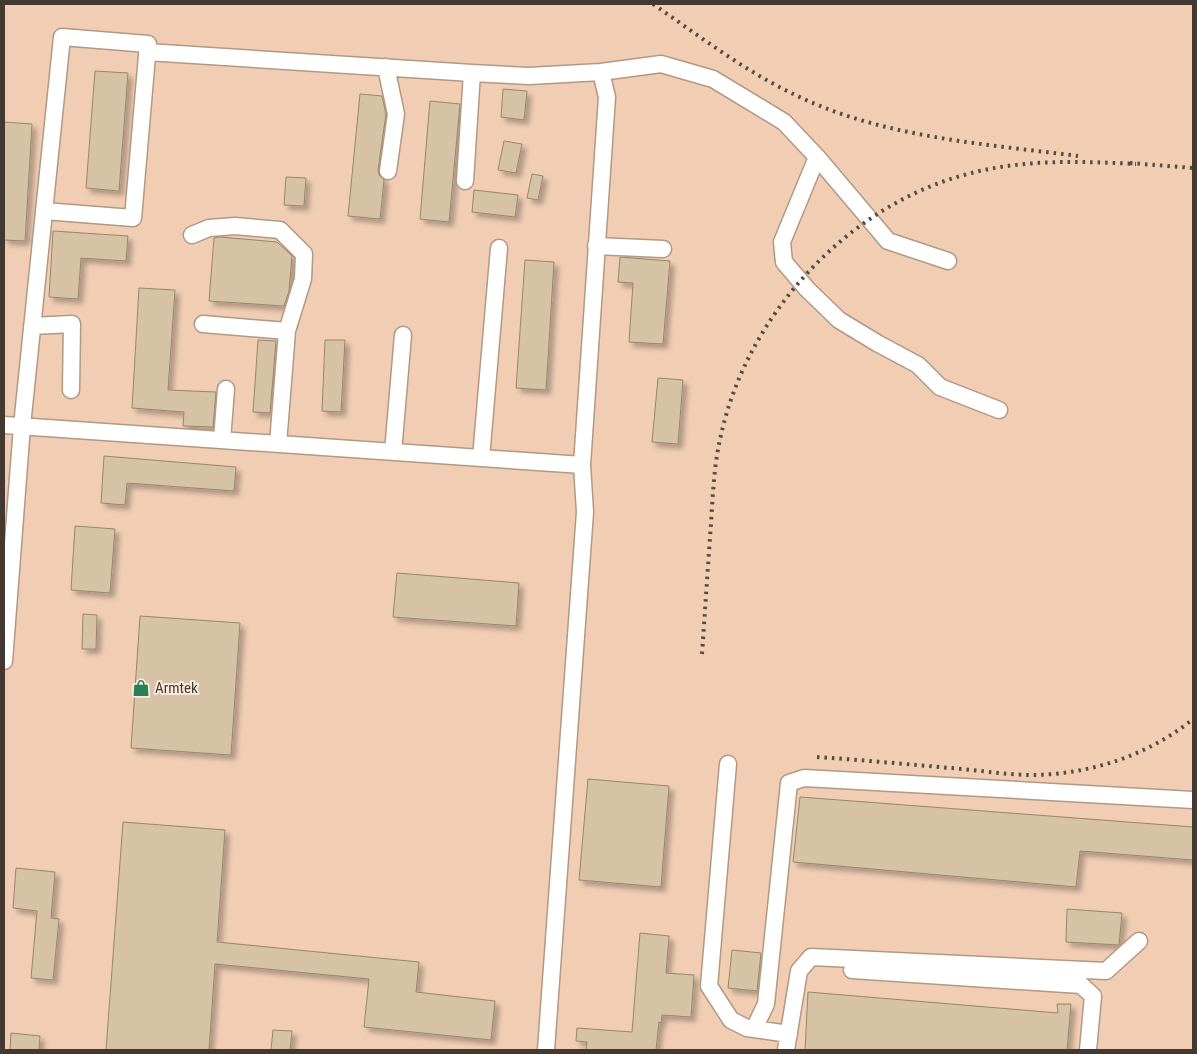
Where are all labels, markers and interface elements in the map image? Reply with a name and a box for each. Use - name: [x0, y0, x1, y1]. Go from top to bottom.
- shop icon: Armtek: [131, 678, 151, 698]
- place label: Armtek: [155, 679, 198, 697]

